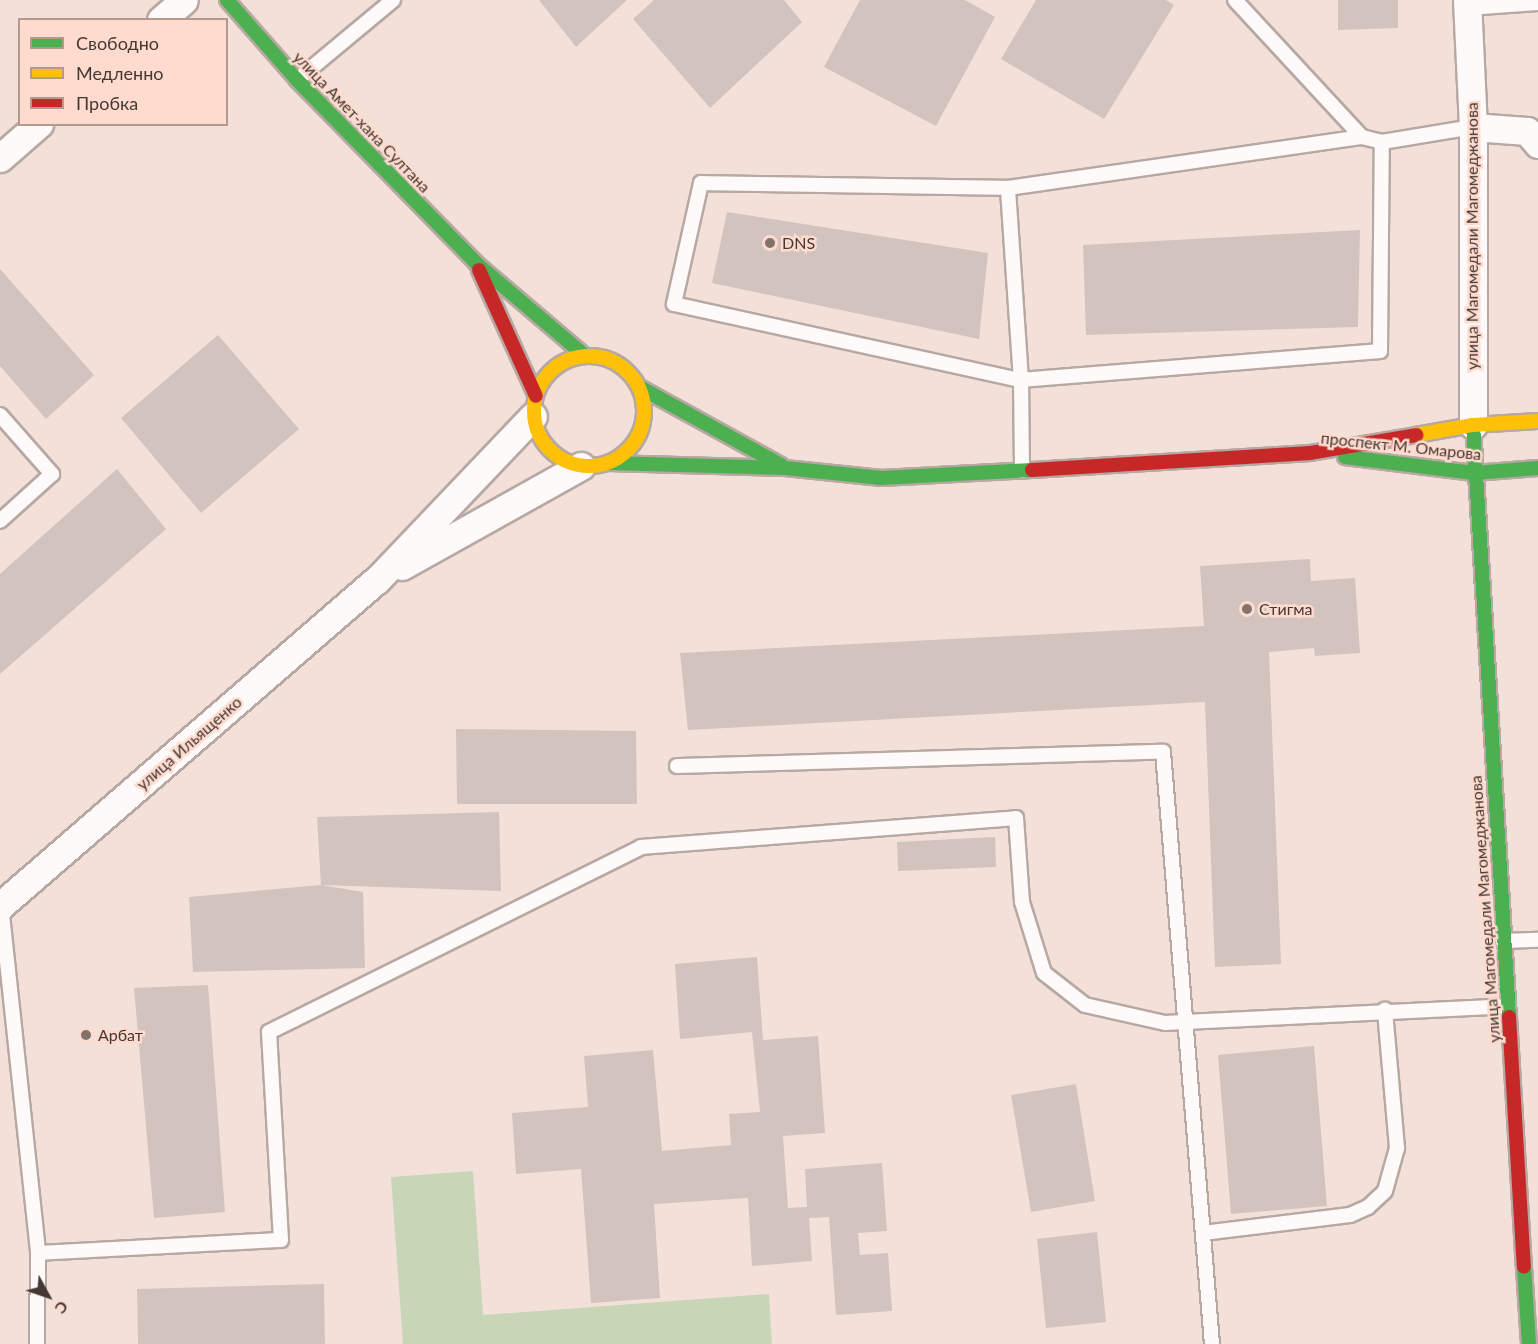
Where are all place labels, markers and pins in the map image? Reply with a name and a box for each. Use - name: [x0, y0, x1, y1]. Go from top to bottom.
- place label: DNS: [782, 233, 815, 253]
- marker: DNS: [763, 236, 777, 250]
- place label: Стигма: [1259, 599, 1312, 619]
- marker: Стигма: [1240, 602, 1254, 616]
- place label: Арбат: [98, 1025, 143, 1045]
- marker: Арбат: [79, 1028, 93, 1042]

